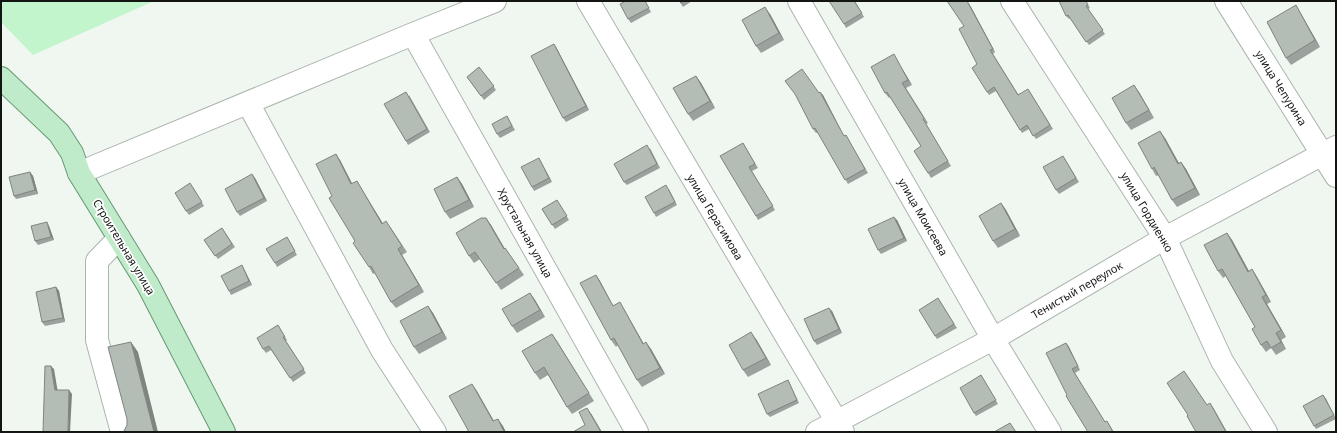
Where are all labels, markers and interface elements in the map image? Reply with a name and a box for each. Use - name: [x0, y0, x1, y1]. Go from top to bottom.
- street label: улица Чепурина: [1252, 47, 1311, 128]
- street label: улица Гордиенко: [1118, 169, 1177, 255]
- street label: улица Герасимова: [684, 171, 747, 262]
- street label: улица Моисеева: [895, 175, 952, 258]
- street label: Хрустальная улица: [495, 185, 556, 280]
- street label: Строительная улица: [90, 196, 159, 297]
- street label: Тенистый переулок: [1028, 257, 1125, 322]

